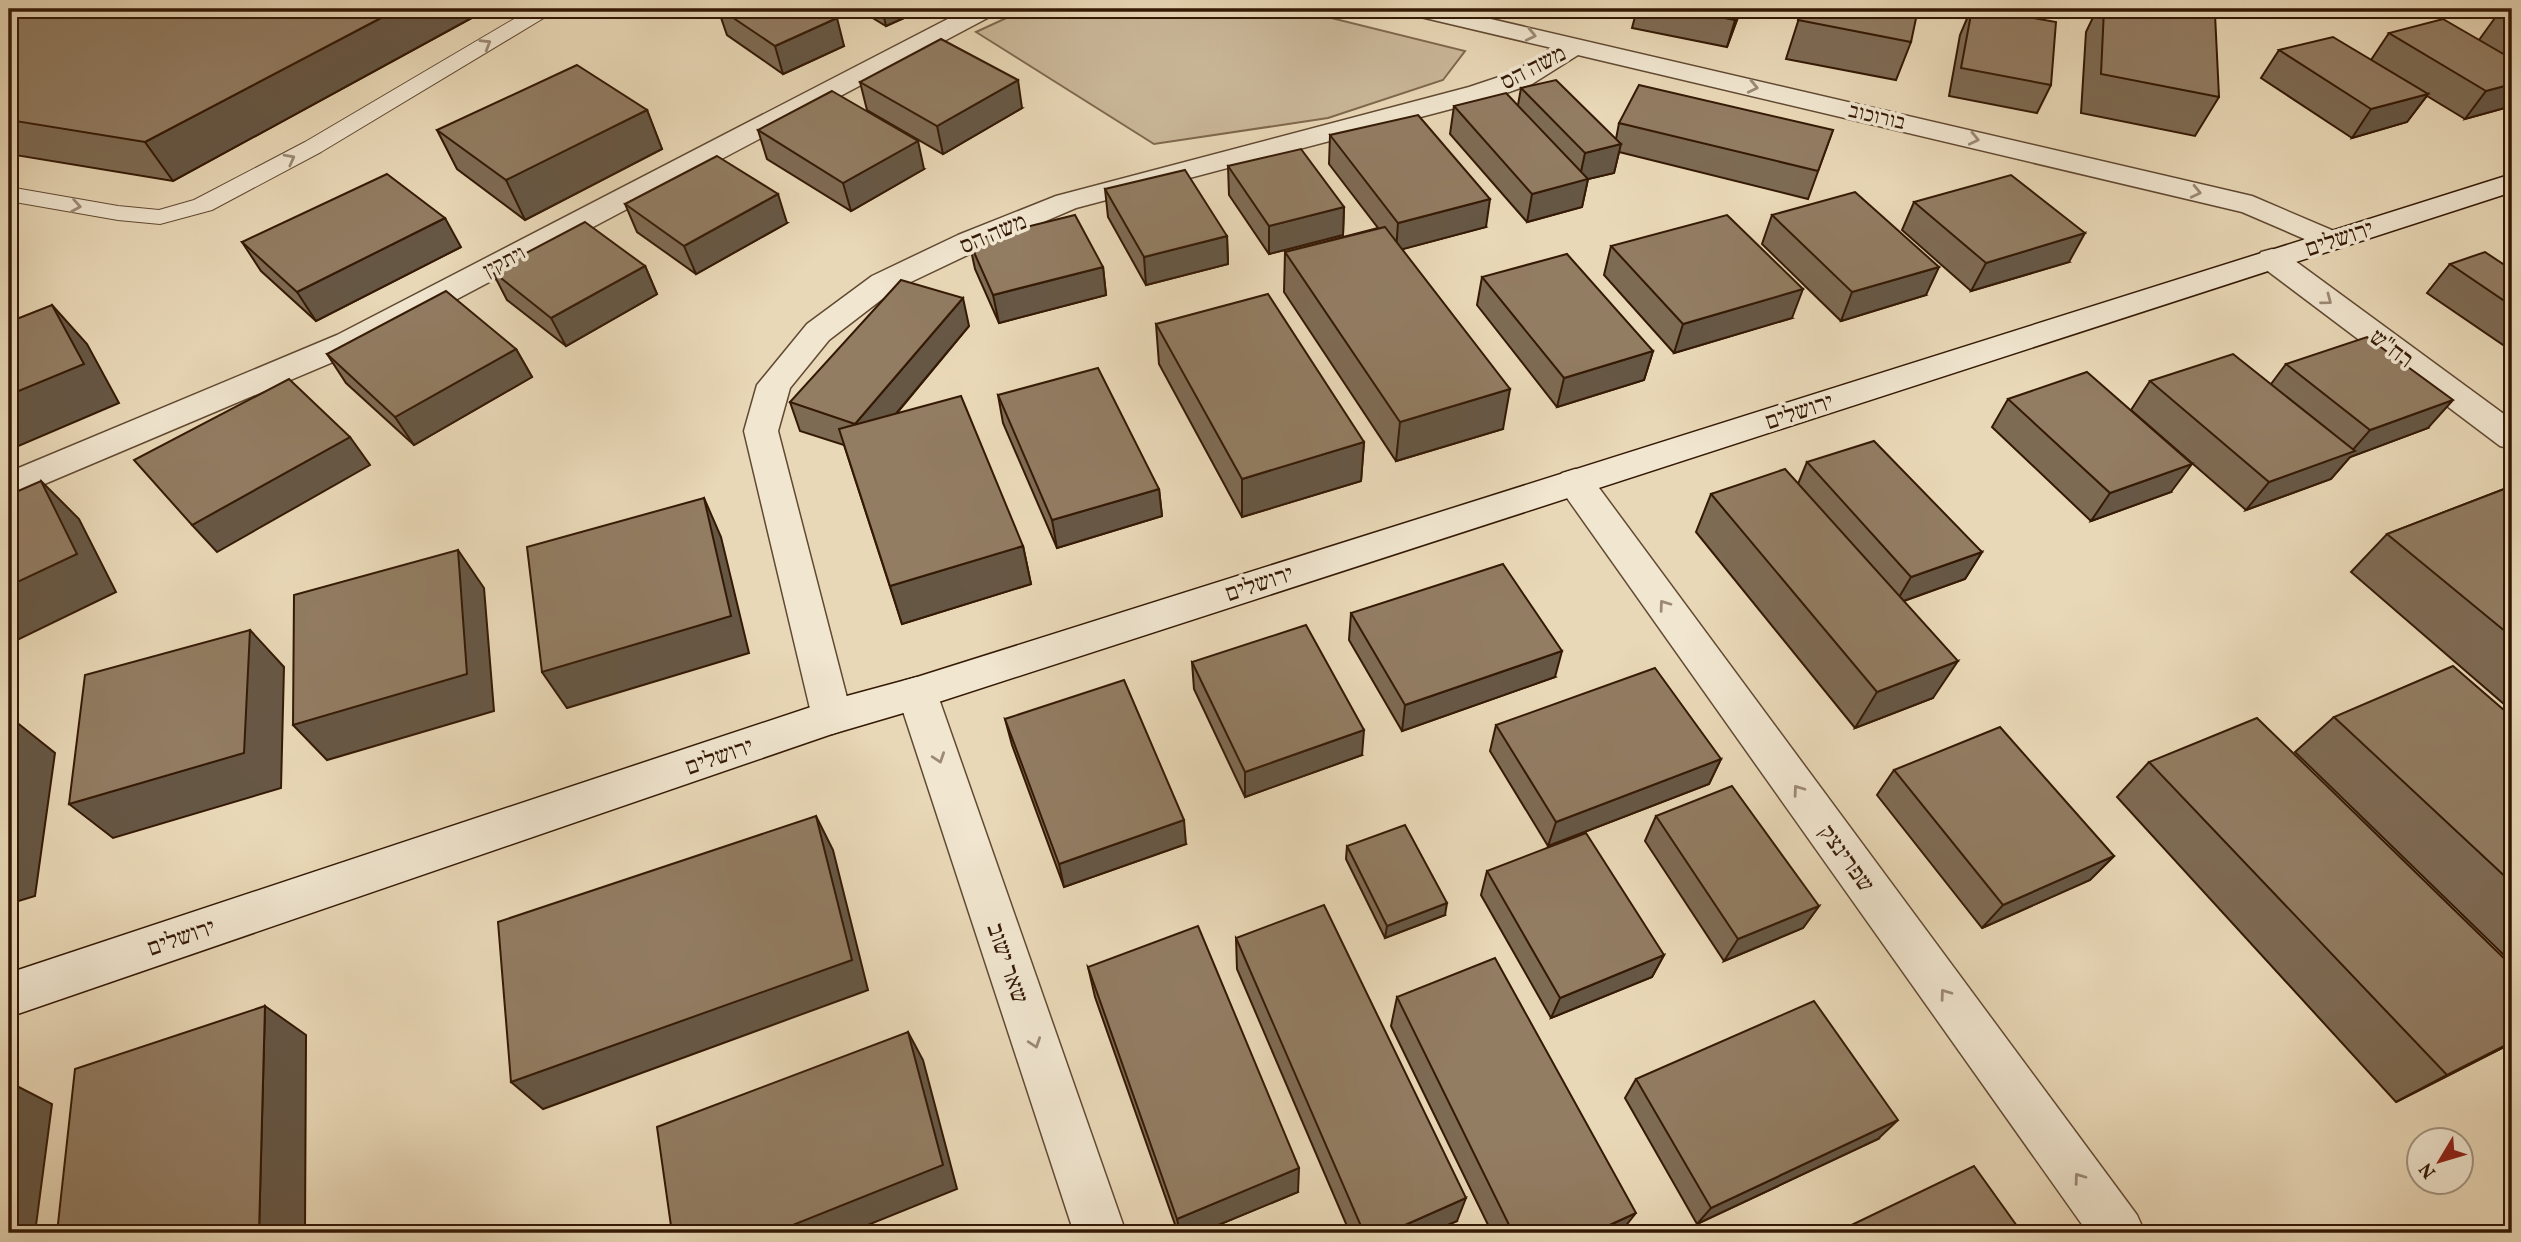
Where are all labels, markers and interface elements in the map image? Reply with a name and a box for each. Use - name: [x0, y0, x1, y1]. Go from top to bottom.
- one-way arrow: [1525, 27, 1537, 41]
- street label: משה הס: [1495, 38, 1573, 100]
- one-way arrow: [478, 39, 491, 52]
- one-way arrow: [1747, 79, 1759, 93]
- street label: בורוכוב: [1845, 97, 1908, 138]
- one-way arrow: [1968, 131, 1980, 146]
- one-way arrow: [282, 154, 295, 167]
- one-way arrow: [2190, 184, 2202, 198]
- one-way arrow: [70, 198, 82, 213]
- street label: משה הס: [955, 206, 1033, 264]
- street label: ירושלים: [2301, 213, 2378, 267]
- street label: ויתקין: [478, 239, 531, 286]
- one-way arrow: [2319, 292, 2332, 304]
- street label: רח"ש: [2362, 322, 2420, 377]
- street label: ירושלים: [1761, 386, 1838, 440]
- street label: ירושלים: [1221, 558, 1298, 612]
- one-way arrow: [1660, 600, 1672, 613]
- street label: ירושלים: [681, 730, 758, 785]
- one-way arrow: [930, 751, 945, 763]
- one-way arrow: [1793, 785, 1806, 798]
- street label: שפרינצק: [1809, 818, 1882, 900]
- street label: ירושלים: [143, 911, 220, 966]
- street label: שאר ישוב: [977, 919, 1036, 1008]
- one-way arrow: [1941, 989, 1954, 1002]
- one-way arrow: [1027, 1036, 1041, 1048]
- north arrow: [2406, 1126, 2476, 1196]
- text: N: [2414, 1157, 2443, 1184]
- one-way arrow: [2075, 1173, 2087, 1186]

